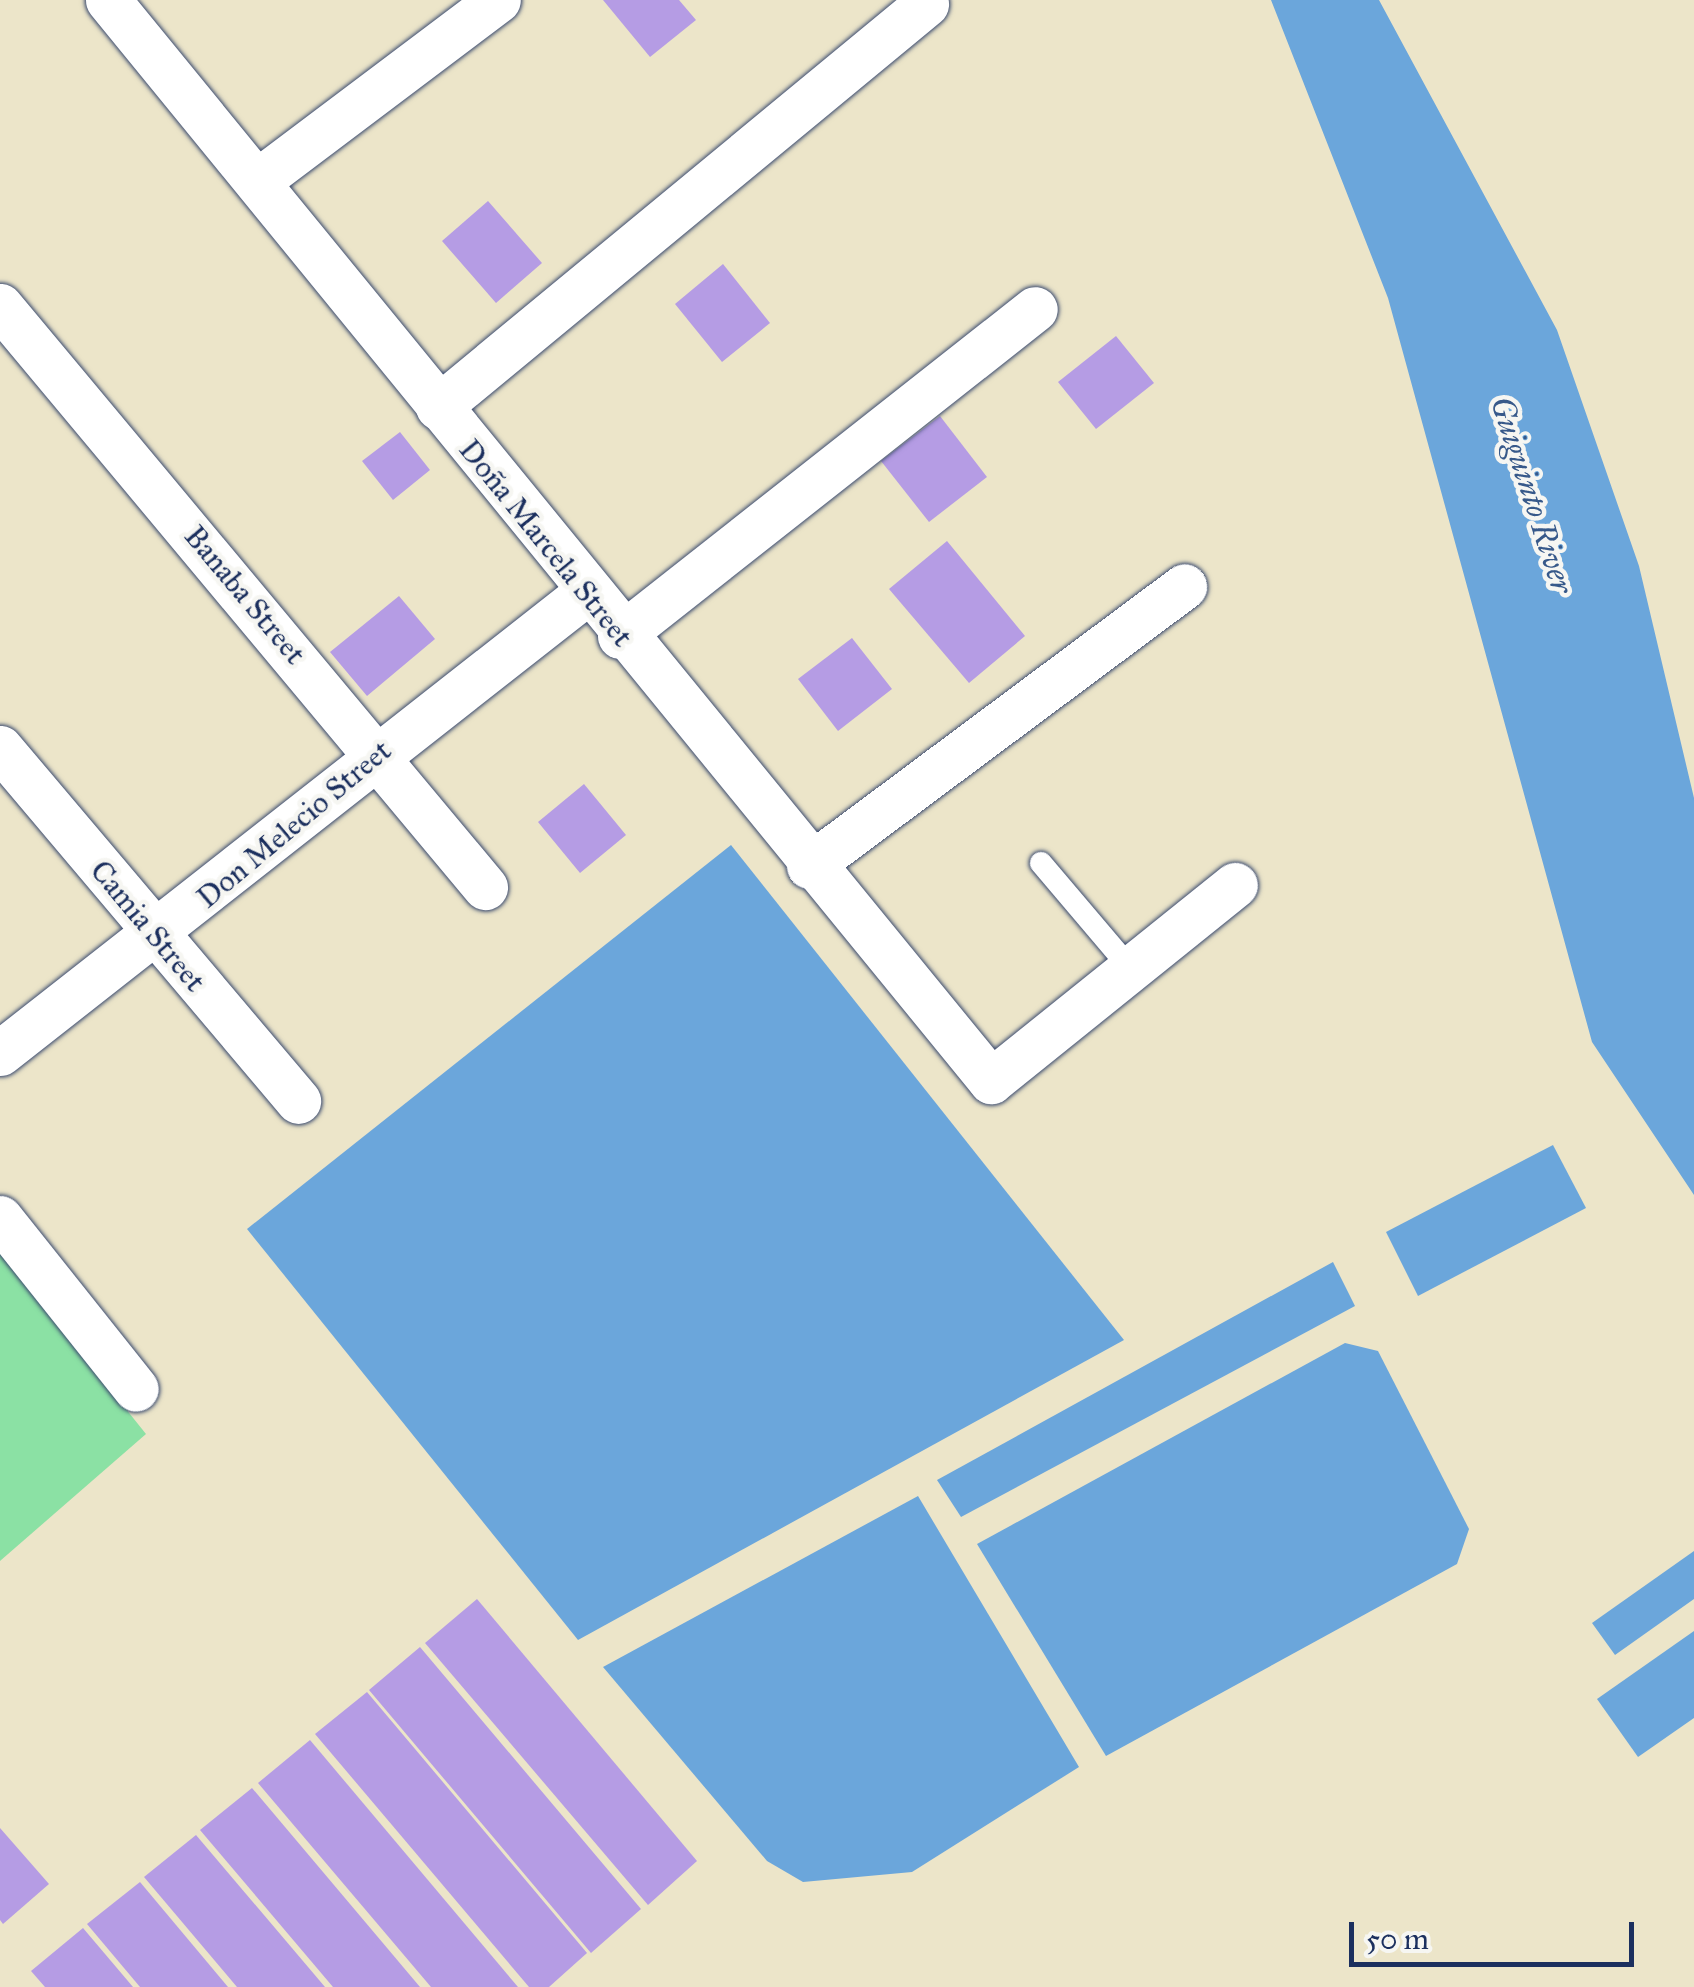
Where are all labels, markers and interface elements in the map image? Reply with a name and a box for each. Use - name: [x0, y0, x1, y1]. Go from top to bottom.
- water label: Guiguinto River: [1481, 392, 1581, 598]
- street label: Doña Marcela Street: [451, 432, 641, 654]
- street label: Banaba Street: [177, 518, 313, 672]
- street label: Don Melecio Street: [190, 732, 398, 916]
- street label: Camia Street: [83, 853, 213, 999]
- scale bar: [1354, 1902, 1639, 1964]
- text: 50 m: [1366, 1921, 1429, 1957]

